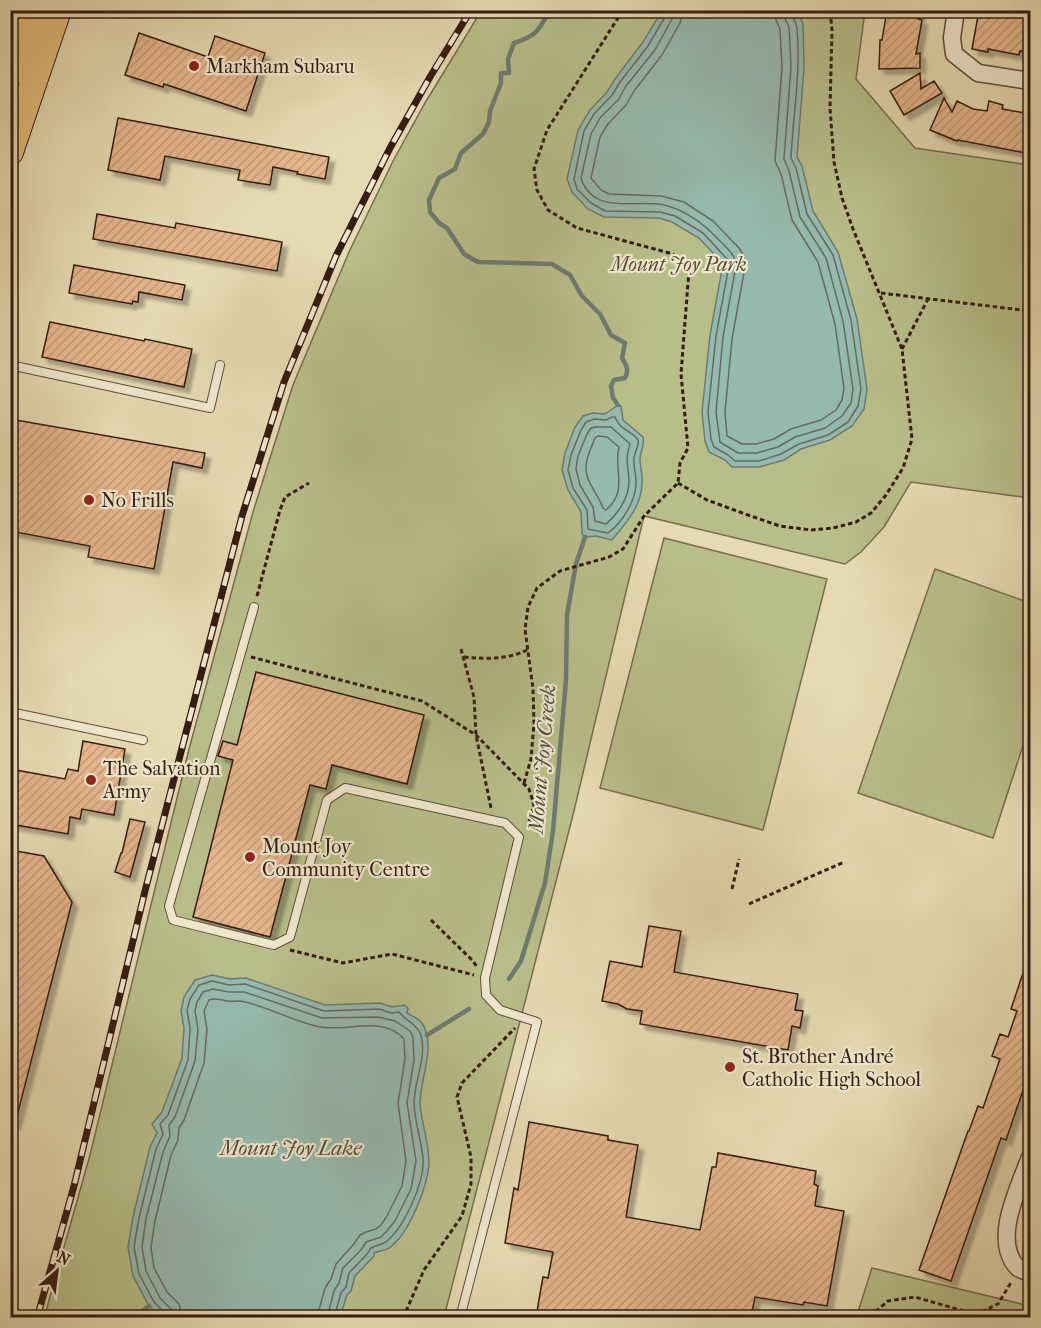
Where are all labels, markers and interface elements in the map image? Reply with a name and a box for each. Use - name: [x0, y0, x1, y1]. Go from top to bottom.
- place label: Markham Subaru: [206, 55, 355, 78]
- marker: Markham Subaru: [187, 59, 201, 73]
- park label: Mount Joy Park: [609, 253, 747, 276]
- place label: No Frills: [101, 489, 174, 512]
- marker: No Frills: [82, 493, 96, 507]
- water label: Mount Joy Creek: [523, 684, 560, 836]
- place label: The Salvation Army: [102, 757, 221, 803]
- marker: The Salvation Army: [84, 773, 98, 787]
- place label: Mount Joy Community Centre: [262, 835, 430, 881]
- marker: Mount Joy Community Centre: [243, 850, 257, 864]
- place label: St. Brother André Catholic High School: [742, 1045, 922, 1091]
- marker: St. Brother André Catholic High School: [723, 1060, 737, 1074]
- water label: Mount Joy Lake: [218, 1136, 362, 1160]
- north arrow: [27, 1241, 87, 1301]
- text: N: [54, 1247, 74, 1270]

